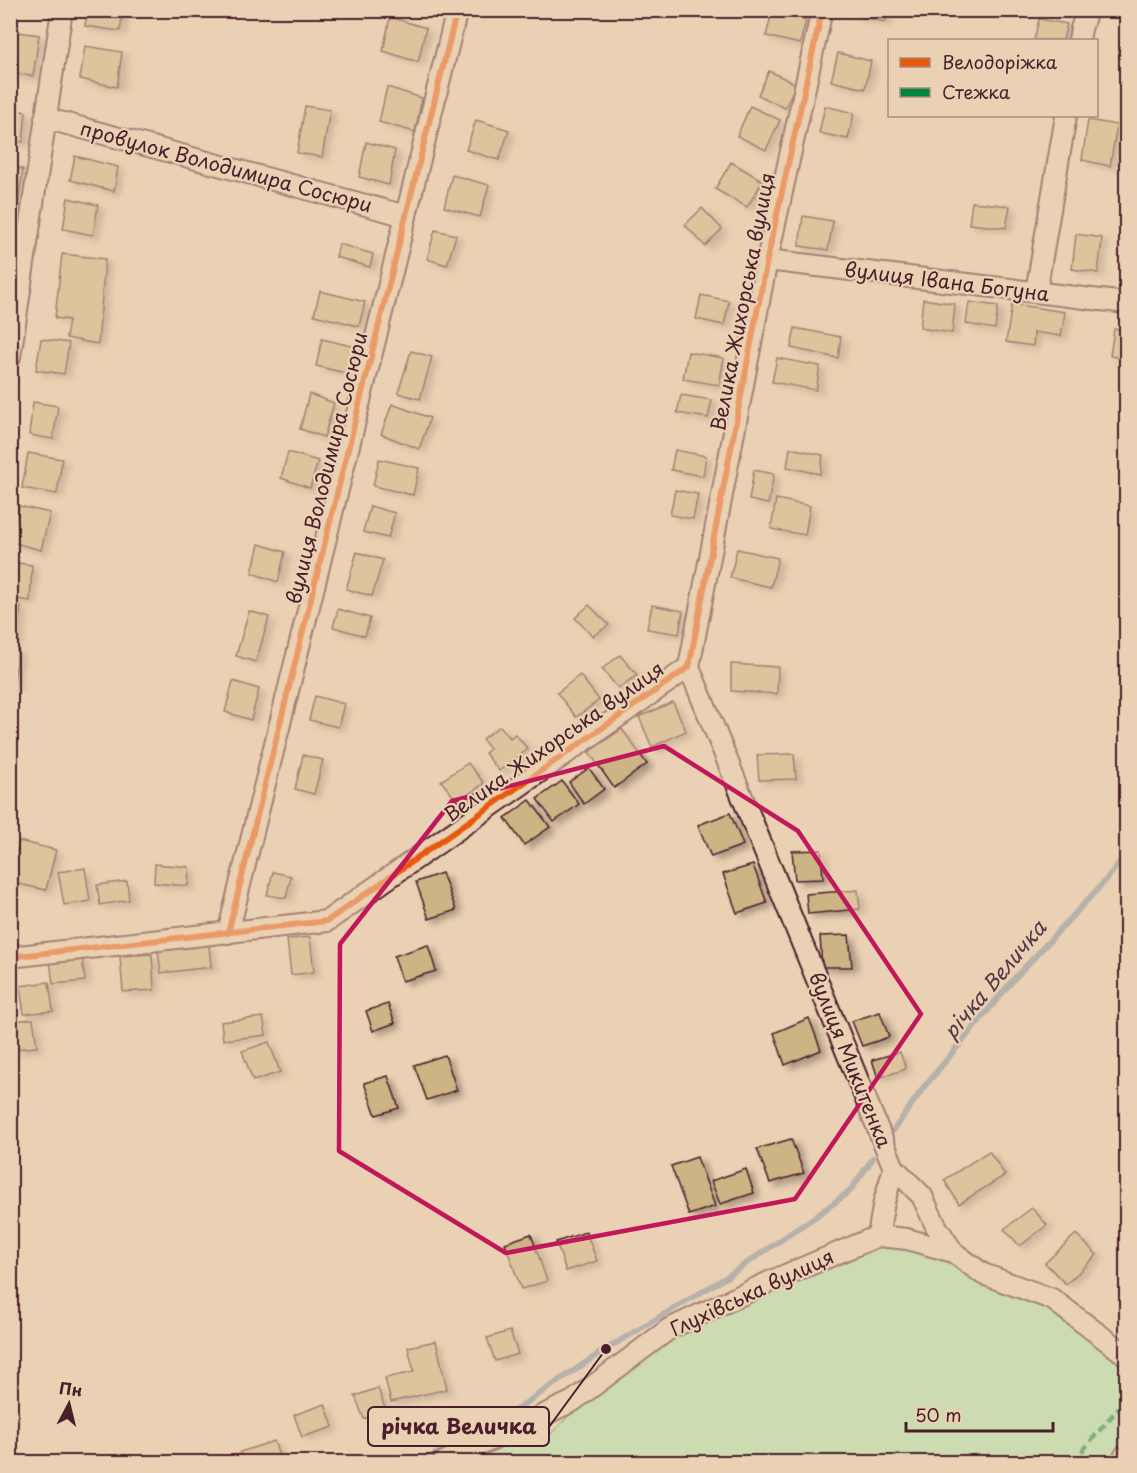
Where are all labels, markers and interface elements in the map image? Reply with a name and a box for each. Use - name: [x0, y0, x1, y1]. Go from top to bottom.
- legend: [888, 39, 1098, 117]
- text: Велодоріжка: [942, 48, 1058, 75]
- text: Стежка: [942, 78, 1011, 105]
- street label: провулок Володимира Сосюри: [77, 113, 376, 219]
- street label: Велика Жихорська вулиця: [702, 170, 782, 434]
- street label: вулиця Івана Богуна: [843, 254, 1052, 309]
- street label: вулиця Володимира Сосюри: [278, 329, 374, 607]
- street label: Велика Жихорська вулиця: [437, 654, 670, 829]
- water label: річка Величка: [934, 912, 1053, 1045]
- street label: вулиця Микитенка: [802, 967, 900, 1153]
- street label: Глухівська вулиця: [665, 1241, 838, 1343]
- north arrow: [39, 1374, 99, 1434]
- text: Пн: [58, 1375, 84, 1401]
- scale bar: [906, 1395, 1053, 1433]
- text: 50 m: [915, 1401, 962, 1428]
- callout: річка Величка: [368, 1407, 549, 1446]
- text: річка Величка: [381, 1409, 537, 1441]

